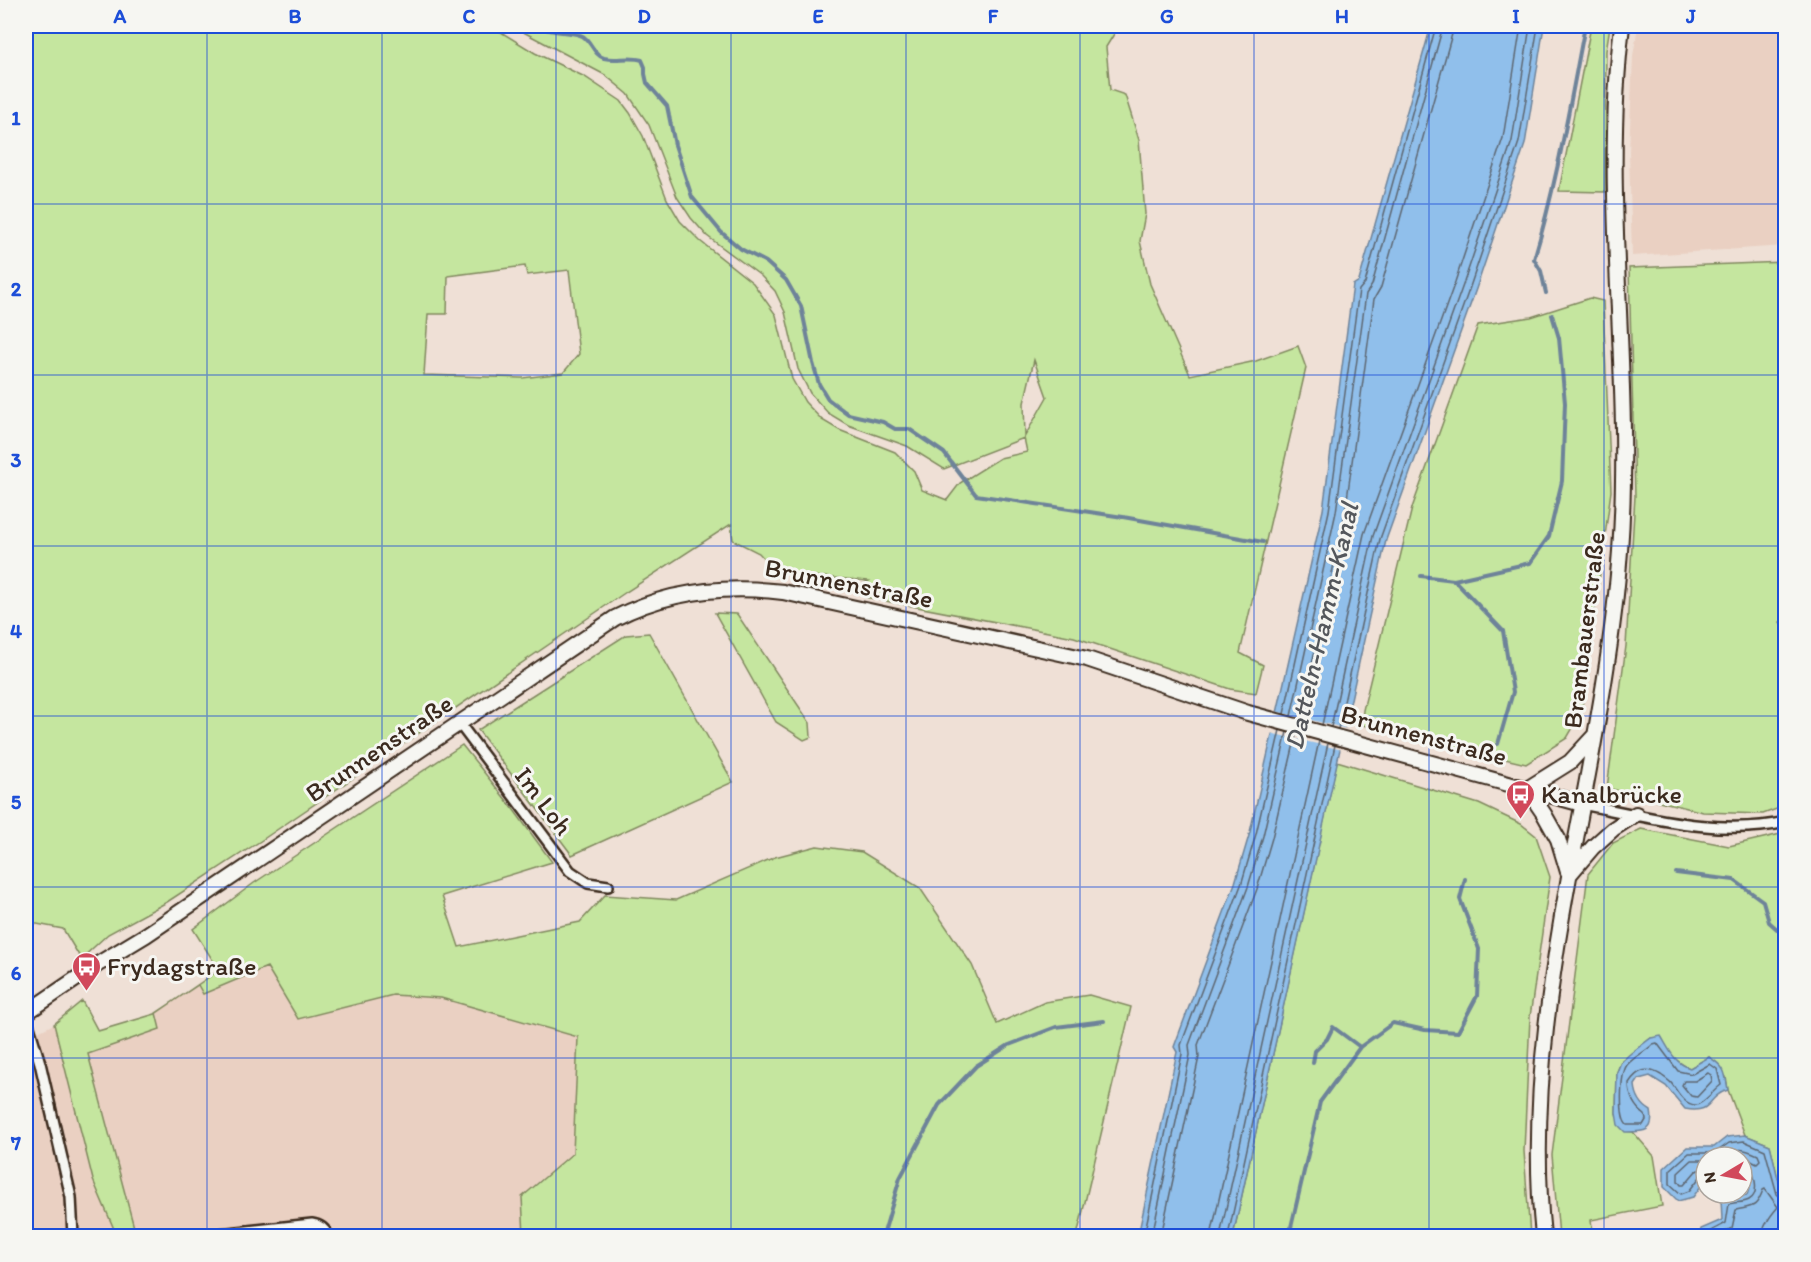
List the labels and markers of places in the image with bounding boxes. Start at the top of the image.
bus stop icon: Kanalbrücke [1504,778,1536,820]
place label: Kanalbrücke [1541,778,1682,810]
bus stop icon: Frydagstraße [70,950,102,992]
place label: Frydagstraße [107,950,257,982]

